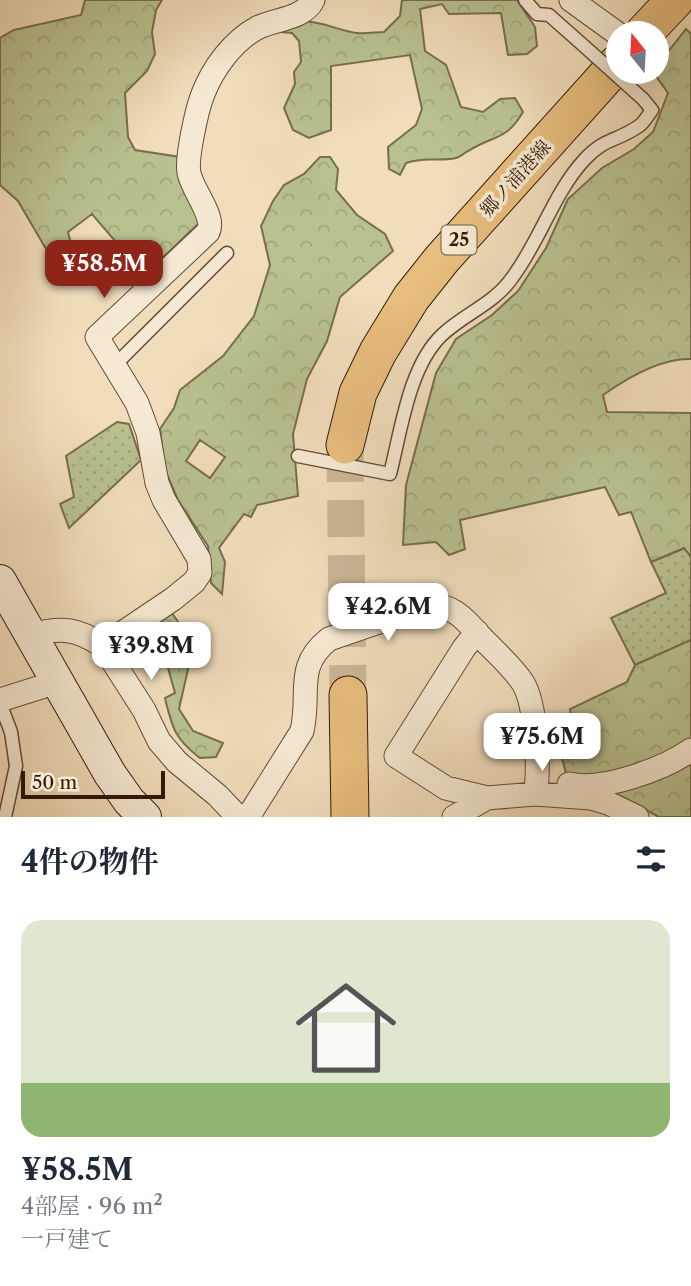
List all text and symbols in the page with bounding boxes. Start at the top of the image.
north arrow [606,21,668,84]
map controls [606,21,669,84]
street label: 郷ノ浦港線 [475,135,556,221]
road number: 25 [442,226,476,254]
pin: ¥58.5M [47,240,161,300]
text: ¥58.5M [61,249,147,277]
pin: ¥42.6M [331,584,445,643]
text: ¥42.6M [344,592,432,620]
pin: ¥39.8M [94,622,208,682]
text: ¥39.8M [108,631,194,659]
pin: ¥75.6M [485,714,599,773]
text: ¥75.6M [500,722,584,750]
scale bar [21,768,164,800]
text: 50 m [32,771,77,794]
icon: filters [632,840,670,878]
text: 4件の物件 [21,843,159,880]
icon: home [283,965,409,1091]
text: ¥58.5M [21,1151,133,1188]
text: 4部屋 · 96 m² [21,1192,163,1220]
text: 一戸建て [21,1225,113,1253]

